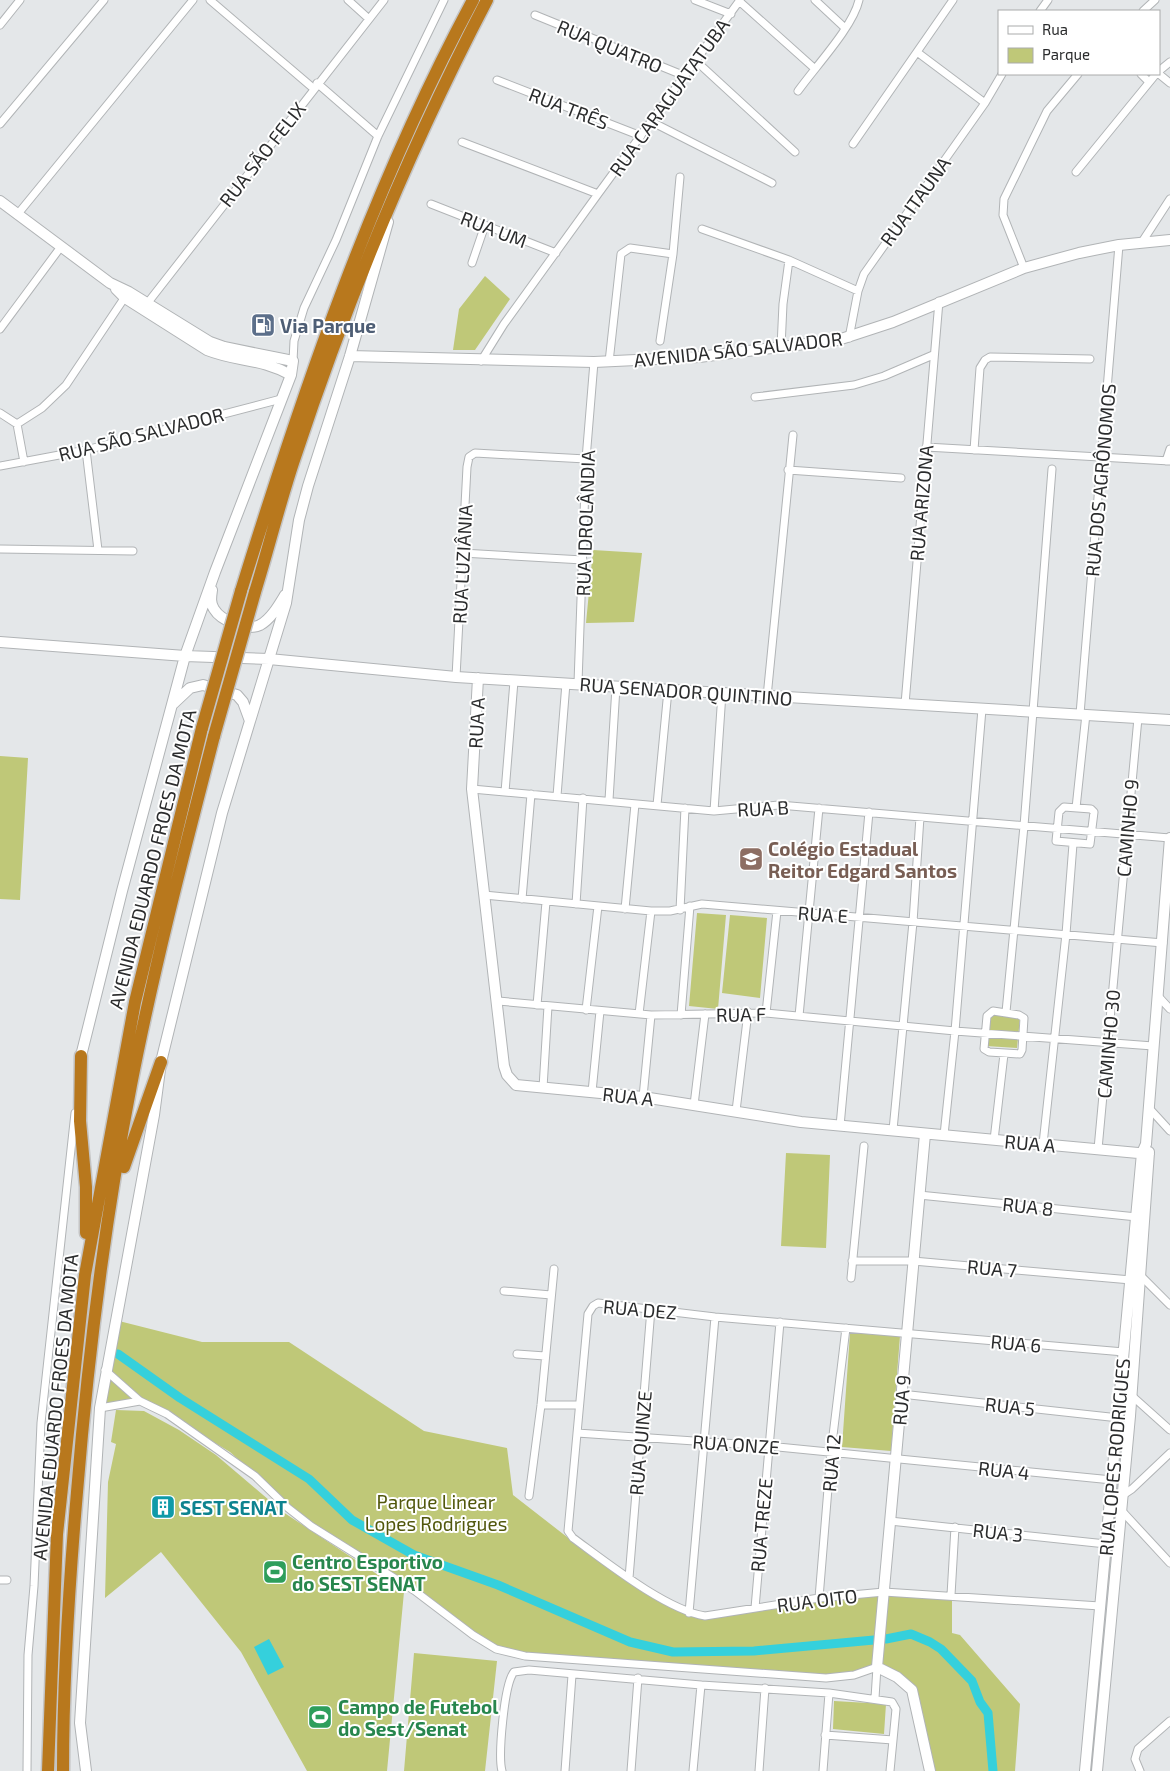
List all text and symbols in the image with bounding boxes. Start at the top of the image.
legend [998,10,1160,75]
street label: RUA QUATRO [554,14,666,78]
street label: RUA CARAGUATATUBA [604,14,734,180]
text: Rua [1042,20,1068,38]
text: Parque [1042,45,1090,63]
street label: RUA TRÊS [526,82,612,134]
street label: RUA SÃO FELIX [214,97,310,211]
street label: RUA ITAUNA [875,152,955,250]
street label: RUA UM [458,206,530,252]
fuel station icon: Via Parque [250,312,276,338]
place label: Via Parque [280,314,376,337]
street label: AVENIDA SÃO SALVADOR [633,327,843,371]
street label: RUA DOS AGRÔNOMOS [1080,382,1120,578]
street label: RUA SÃO SALVADOR [56,402,226,466]
street label: RUA ARIZONA [904,444,938,562]
street label: RUA IDROLÂNDIA [571,449,599,597]
street label: RUA LUZIÂNIA [447,503,477,624]
street label: RUA SENADOR QUINTINO [579,672,793,710]
street label: RUA A [463,697,489,749]
street label: AVENIDA EDUARDO FROES DA MOTA [104,707,200,1011]
street label: CAMINHO 9 [1111,778,1143,878]
street label: RUA B [737,795,789,821]
place label: Colégio Estadual Reitor Edgard Santos [768,837,957,882]
school or university icon: Colégio Estadual Reitor Edgard Santos [738,846,764,872]
street label: RUA E [797,901,849,927]
street label: CAMINHO 30 [1092,989,1124,1099]
street label: RUA F [716,1002,766,1026]
street label: RUA A [601,1082,655,1110]
street label: RUA A [1003,1129,1057,1157]
street label: RUA 8 [1001,1192,1055,1220]
street label: AVENIDA EDUARDO FROES DA MOTA [27,1252,83,1561]
street label: RUA 7 [966,1254,1018,1282]
street label: RUA DEZ [602,1294,678,1324]
street label: RUA 6 [990,1329,1042,1357]
street label: RUA LOPES RODRIGUES [1094,1357,1134,1557]
street label: RUA 9 [887,1374,915,1426]
street label: RUA QUINZE [624,1390,656,1496]
street label: RUA 5 [984,1392,1036,1420]
street label: RUA ONZE [692,1429,780,1459]
street label: RUA 12 [817,1433,845,1493]
street label: RUA 4 [977,1456,1031,1484]
street label: RUA TREZE [745,1477,777,1573]
park label: Parque Linear Lopes Rodrigues [365,1490,507,1535]
building icon: SEST SENAT [150,1494,176,1520]
place label: SEST SENAT [180,1496,288,1519]
street label: RUA 3 [972,1518,1024,1546]
place label: Centro Esportivo do SEST SENAT [292,1550,443,1595]
sports icon: Centro Esportivo do SEST SENAT [262,1559,288,1585]
street label: RUA OITO [775,1584,859,1616]
place label: Campo de Futebol do Sest/Senat [338,1695,499,1740]
sports icon: Campo de Futebol do Sest/Senat [307,1704,333,1730]

